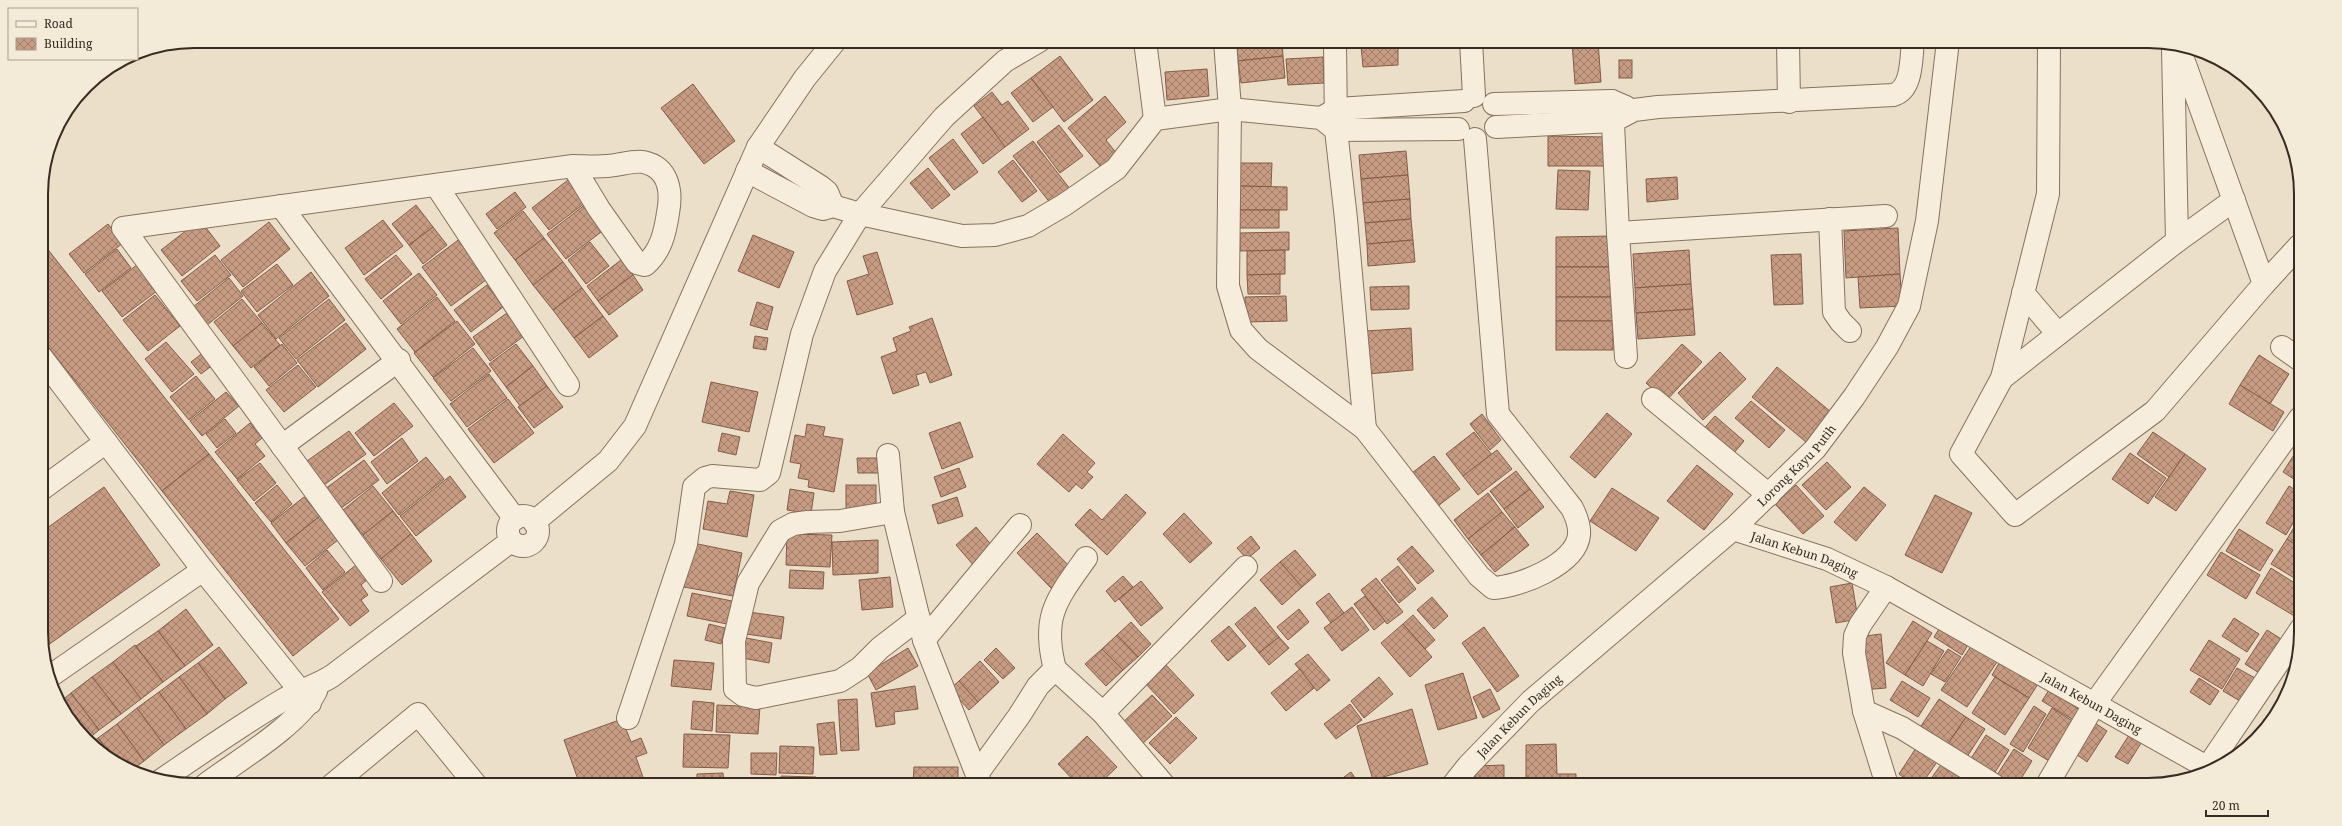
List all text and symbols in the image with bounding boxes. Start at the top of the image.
legend [8,8,138,60]
text: Road [44,15,74,32]
text: Building [44,35,93,52]
street label: Lorong Kayu Putih [1753,420,1840,510]
street label: Jalan Kebun Daging [1748,527,1862,581]
street label: Jalan Kebun Daging [2038,667,2146,738]
street label: Jalan Kebun Daging [1472,670,1566,762]
scale bar [2206,792,2268,818]
text: 20 m [2212,797,2240,814]

